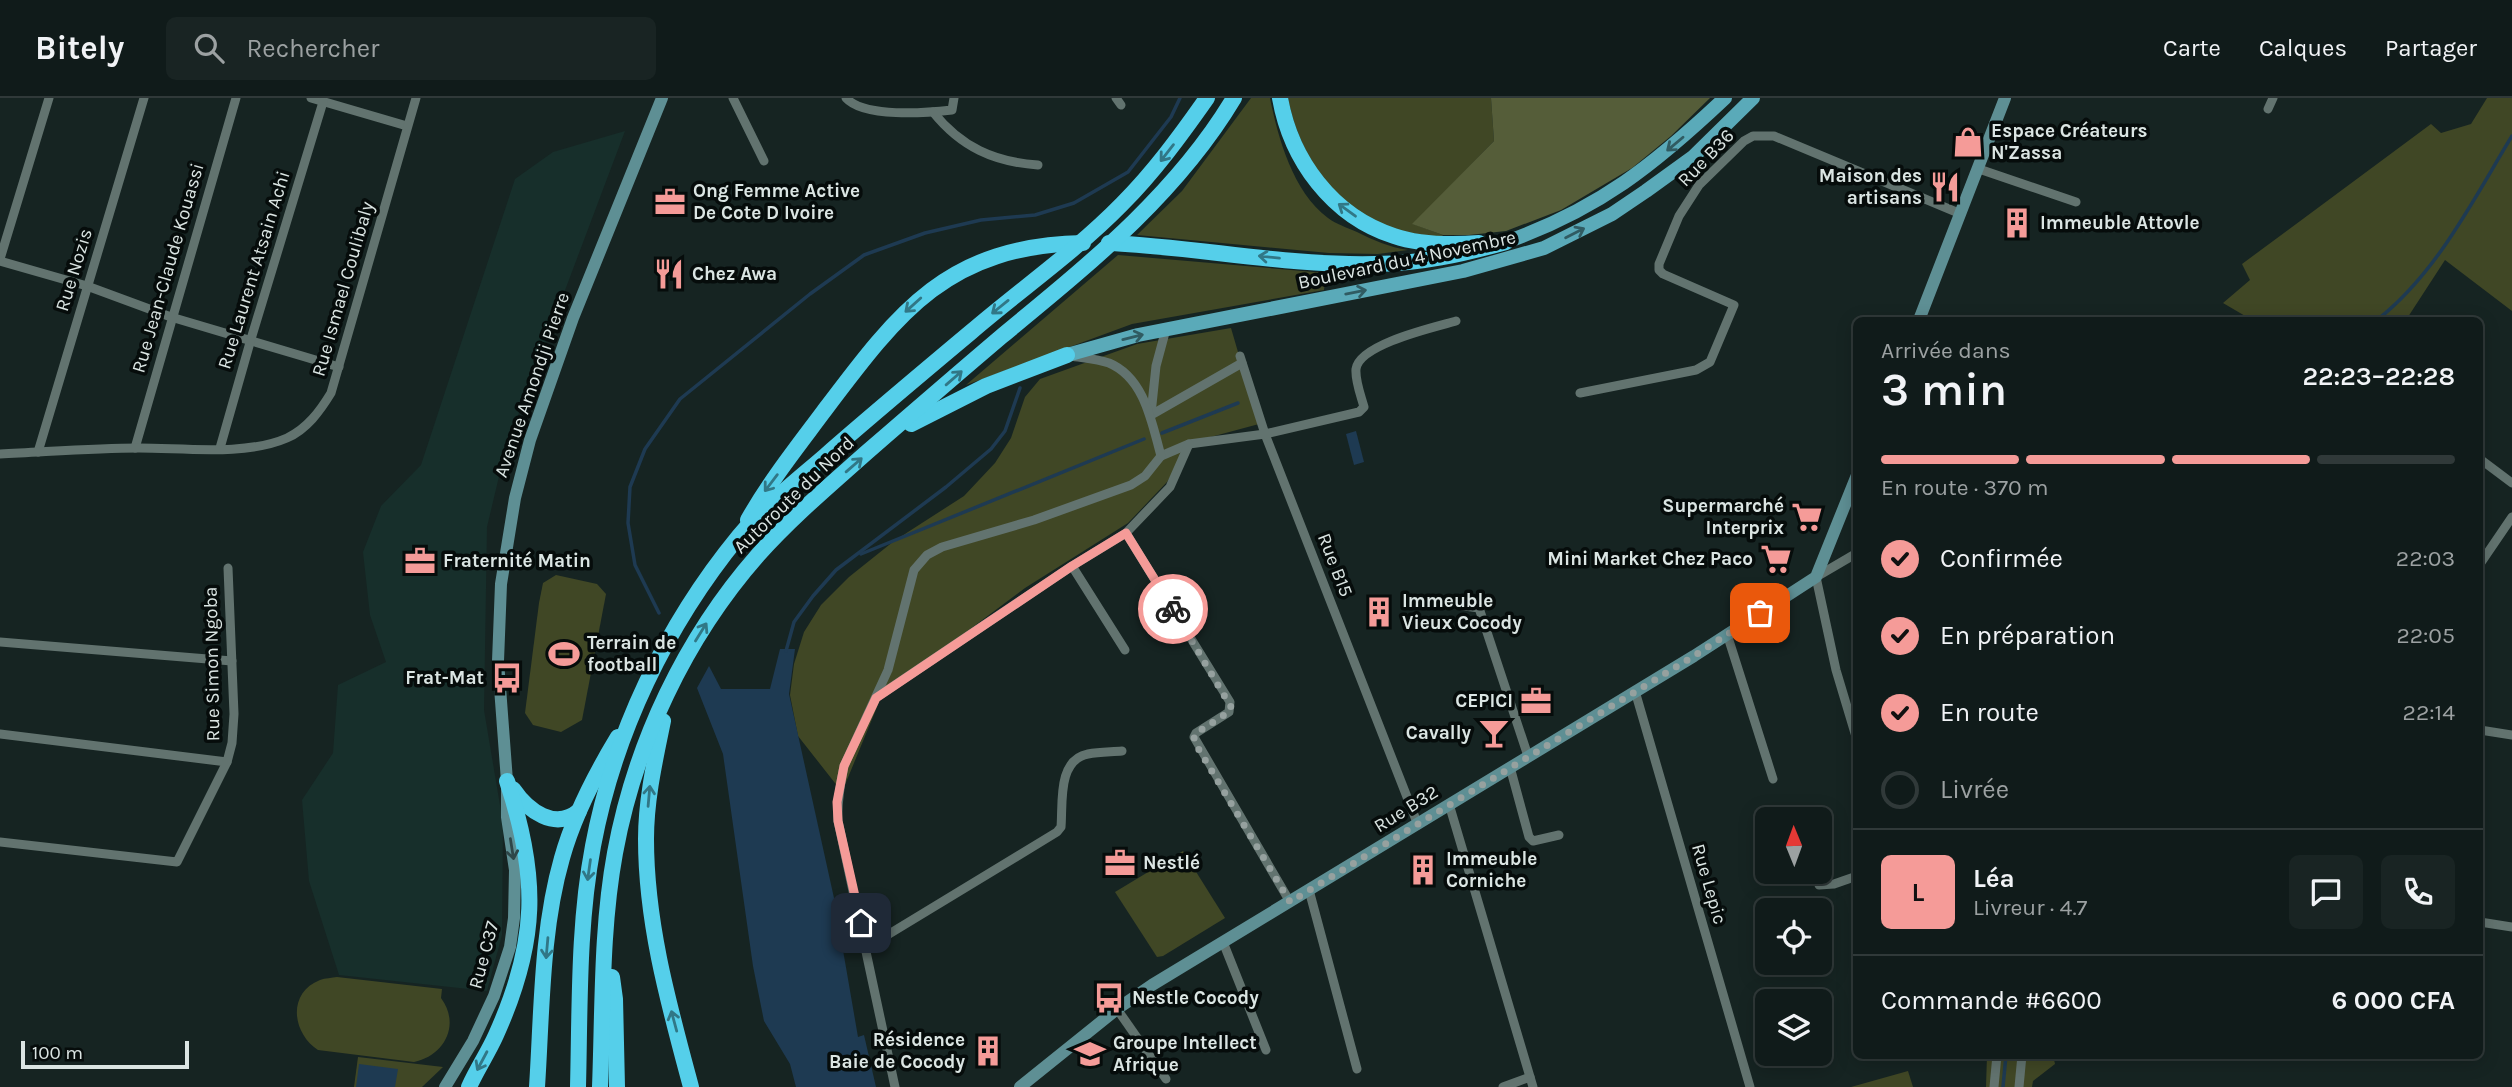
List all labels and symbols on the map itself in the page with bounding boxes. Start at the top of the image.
place label: Espace Créateurs N'Zassa [1991,120,2147,164]
street label: Rue B36 [1673,125,1739,191]
shop icon: Espace Créateurs N'Zassa [1951,125,1985,159]
one-way arrow [1667,136,1685,152]
one-way arrow [1159,144,1174,162]
street label: Rue Jean-Claude Kouassi [127,160,209,376]
place label: Maison des artisans [1819,165,1922,209]
street label: Rue Laurent Atsain Achi [213,168,295,372]
restaurant icon: Maison des artisans [1928,170,1962,204]
place label: Ong Femme Active De Cote D Ivoire [693,180,860,224]
office icon: Ong Femme Active De Cote D Ivoire [653,185,687,219]
street label: Rue Ismael Coulibaly [307,199,379,379]
one-way arrow [1338,203,1357,218]
building icon: Immeuble Attovle [2000,206,2034,240]
place label: Immeuble Attovle [2040,212,2200,234]
street label: Rue Nozis [51,226,97,314]
street label: Boulevard du 4 Novembre [1296,226,1518,294]
one-way arrow [1564,226,1585,240]
one-way arrow [1258,250,1281,263]
restaurant icon: Chez Awa [652,257,686,291]
place label: Chez Awa [692,263,777,285]
one-way arrow [1344,285,1367,299]
street label: Avenue Amondji Pierre [490,290,574,480]
one-way arrow [904,297,922,313]
one-way arrow [992,299,1010,315]
one-way arrow [1121,330,1144,343]
one-way arrow [945,370,963,386]
street label: Autoroute du Nord [729,432,859,558]
one-way arrow [844,457,862,473]
one-way arrow [764,473,778,492]
place label: Supermarché Interprix [1662,495,1784,539]
supermarket icon: Supermarché Interprix [1790,500,1824,534]
street label: Rue B15 [1313,530,1357,600]
supermarket icon: Mini Market Chez Paco [1759,542,1793,576]
office icon: Fraternité Matin [403,544,437,578]
place label: Mini Market Chez Paco [1547,548,1753,570]
place label: Fraternité Matin [443,550,591,572]
courier [1138,574,1208,644]
pin [1730,583,1790,643]
street label: Rue Simon Ngoba [200,587,224,741]
place label: Immeuble Vieux Cocody [1402,590,1522,634]
building icon: Immeuble Vieux Cocody [1362,595,1396,629]
one-way arrow [694,623,709,642]
place label: Terrain de football [587,632,676,676]
sports icon: Terrain de football [547,637,581,671]
bus stop icon: Frat-Mat [490,661,524,695]
place label: Frat-Mat [405,667,484,689]
office icon: CEPICI [1519,684,1553,718]
place label: CEPICI [1455,690,1513,712]
bar icon: Cavally [1477,716,1511,750]
place label: Cavally [1406,722,1471,744]
street label: Rue B32 [1370,781,1442,837]
one-way arrow [643,786,656,808]
north arrow [1755,807,1832,884]
one-way arrow [506,837,519,860]
street label: Rue Lepic [1687,841,1731,927]
office icon: Nestlé [1103,846,1137,880]
place label: Immeuble Corniche [1446,848,1537,892]
place label: Nestlé [1143,852,1200,874]
building icon: Immeuble Corniche [1406,853,1440,887]
one-way arrow [583,858,596,881]
pin [831,893,891,953]
street label: Rue C37 [464,919,504,991]
one-way arrow [540,936,553,959]
bus stop icon: Nestle Cocody [1092,981,1126,1015]
place label: Nestle Cocody [1132,987,1259,1009]
one-way arrow [666,1010,679,1032]
place label: Résidence Baie de Cocody [829,1029,965,1073]
place label: Groupe Intellect Afrique [1113,1032,1257,1076]
building icon: Résidence Baie de Cocody [971,1034,1005,1068]
school or university icon: Groupe Intellect Afrique [1073,1037,1107,1071]
scale bar [21,1038,189,1070]
one-way arrow [475,1050,489,1071]

